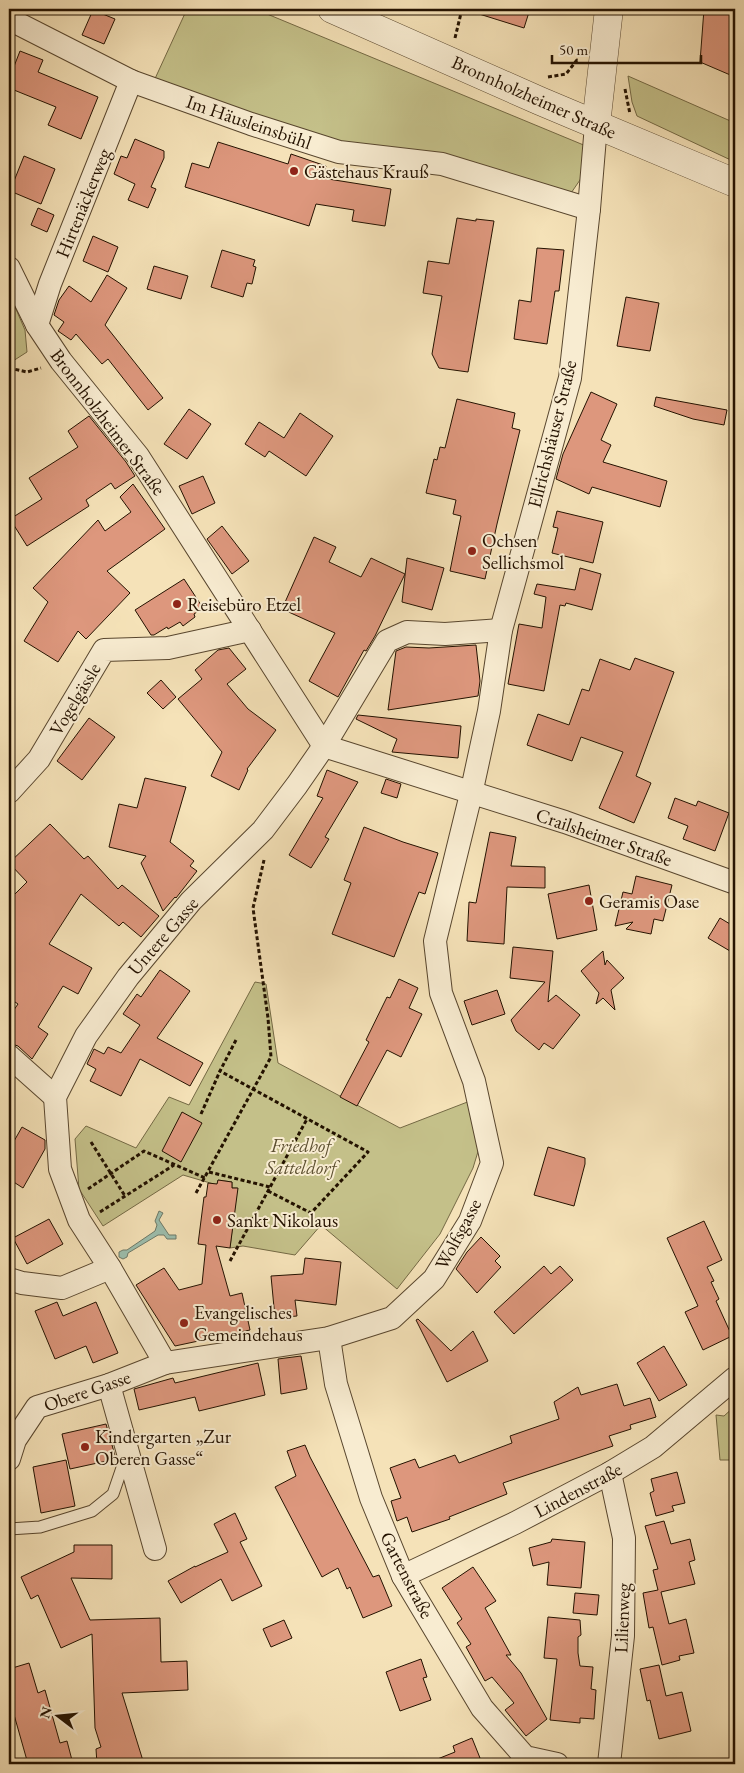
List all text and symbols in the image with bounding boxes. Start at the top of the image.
scale bar [552,32,700,64]
text: 50 m [559,40,588,59]
street label: Bronnholzheimer Straße [448,49,620,145]
street label: Im Häusleinsbühl [183,89,315,155]
street label: Hirtenäckerweg [50,144,117,261]
place label: Gästehaus Krauß [304,159,429,184]
marker: Gästehaus Krauß [288,165,300,177]
street label: Bronnholzheimer Straße [45,344,171,500]
street label: Ellrichshäuser Straße [522,358,582,510]
place label: Ochsen Sellichsmol [482,528,565,575]
marker: Ochsen Sellichsmol [466,545,478,557]
place label: Reisebüro Etzel [187,592,301,617]
marker: Reisebüro Etzel [171,598,183,610]
street label: Vogelgässle [44,658,106,740]
street label: Crailsheimer Straße [532,802,676,872]
place label: Geramis Oase [599,889,699,914]
street label: Untere Gasse [122,892,204,980]
marker: Geramis Oase [583,895,595,907]
park label: Friedhof Satteldorf [264,1133,340,1180]
street label: Wolfsgasse [429,1194,487,1274]
place label: Sankt Nikolaus [227,1208,338,1233]
marker: Sankt Nikolaus [211,1214,223,1226]
place label: Evangelisches Gemeindehaus [194,1300,303,1347]
marker: Evangelisches Gemeindehaus [178,1317,190,1329]
street label: Obere Gasse [40,1364,134,1418]
place label: Kindergarten „Zur Oberen Gasse“ [95,1424,232,1471]
marker: Kindergarten „Zur Oberen Gasse“ [79,1441,91,1453]
street label: Lindenstraße [530,1456,626,1524]
street label: Gartenstraße [374,1527,440,1623]
street label: Lilienweg [608,1582,636,1653]
north arrow [32,1690,82,1740]
text: N [35,1704,56,1720]

